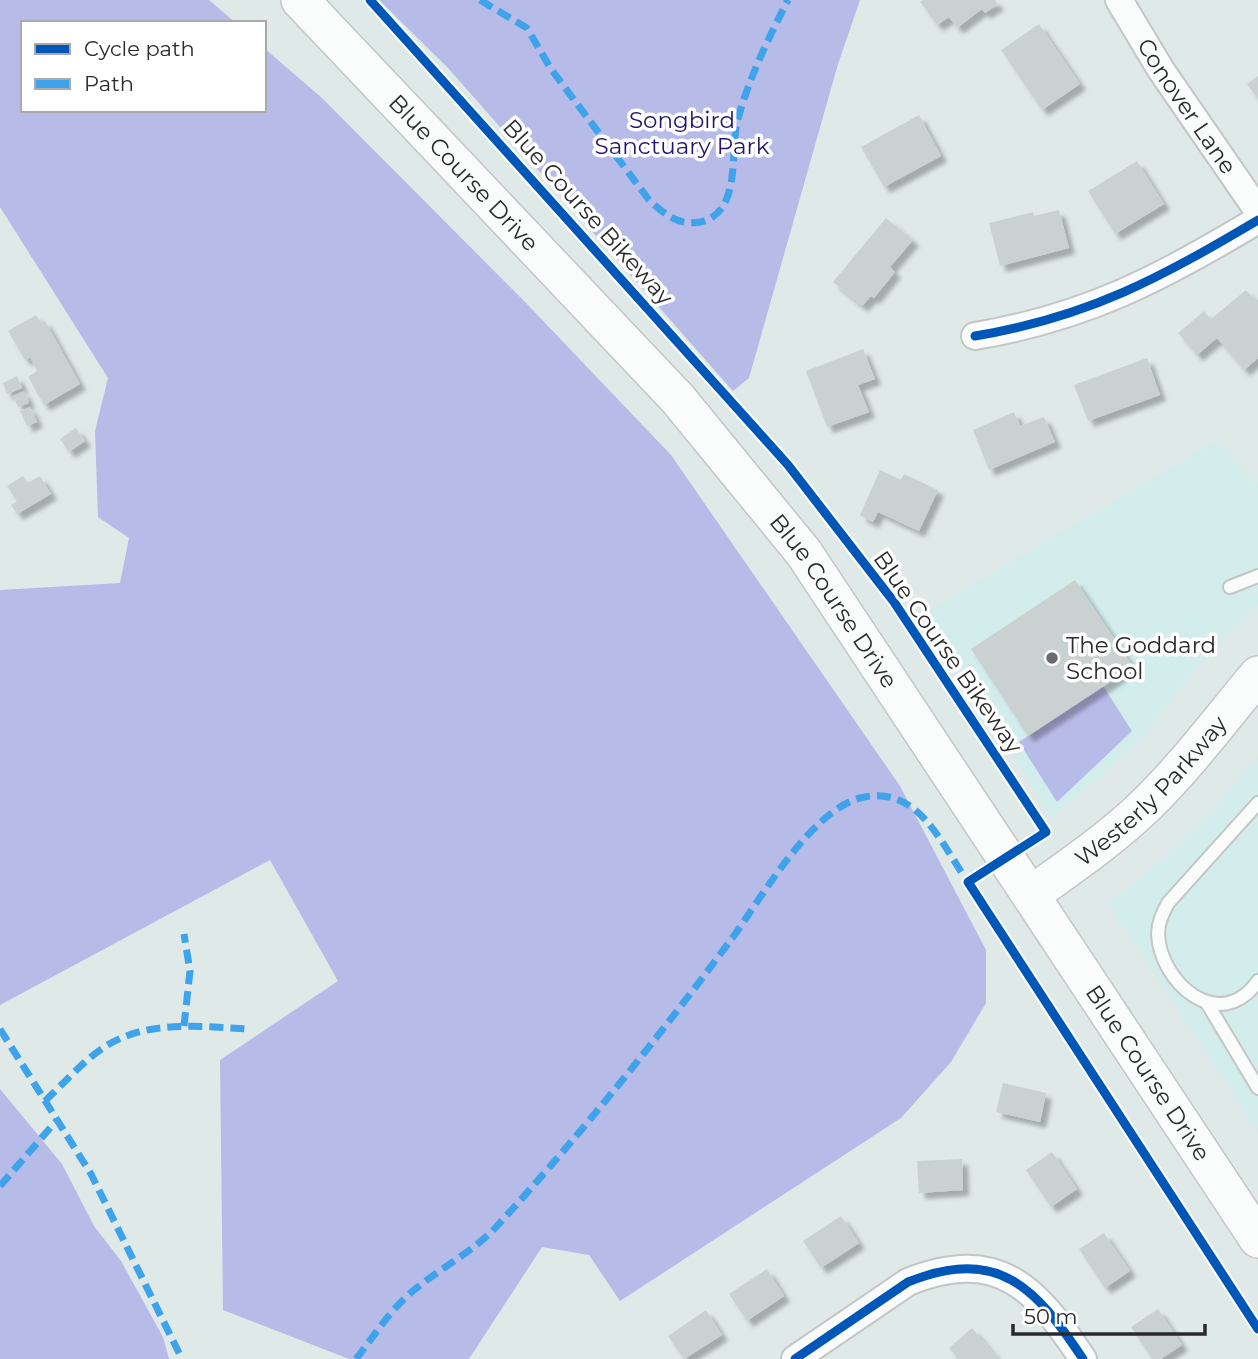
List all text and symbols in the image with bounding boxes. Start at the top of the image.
legend [21,21,266,112]
street label: Conover Lane [1131,33,1242,179]
text: Cycle path [84,36,195,61]
text: Path [84,71,134,96]
street label: Blue Course Drive [383,89,544,257]
park label: Songbird Sanctuary Park [595,106,770,160]
street label: Blue Course Bikeway [497,113,679,311]
street label: Blue Course Drive [764,508,903,693]
street label: Blue Course Bikeway [868,545,1029,759]
place label: The Goddard School [1066,631,1216,685]
marker: The Goddard School [1044,650,1060,666]
street label: Westerly Parkway [1069,710,1233,872]
street label: Blue Course Drive [1080,980,1216,1166]
scale bar [1013,1292,1206,1336]
text: 50 m [1024,1304,1078,1329]

